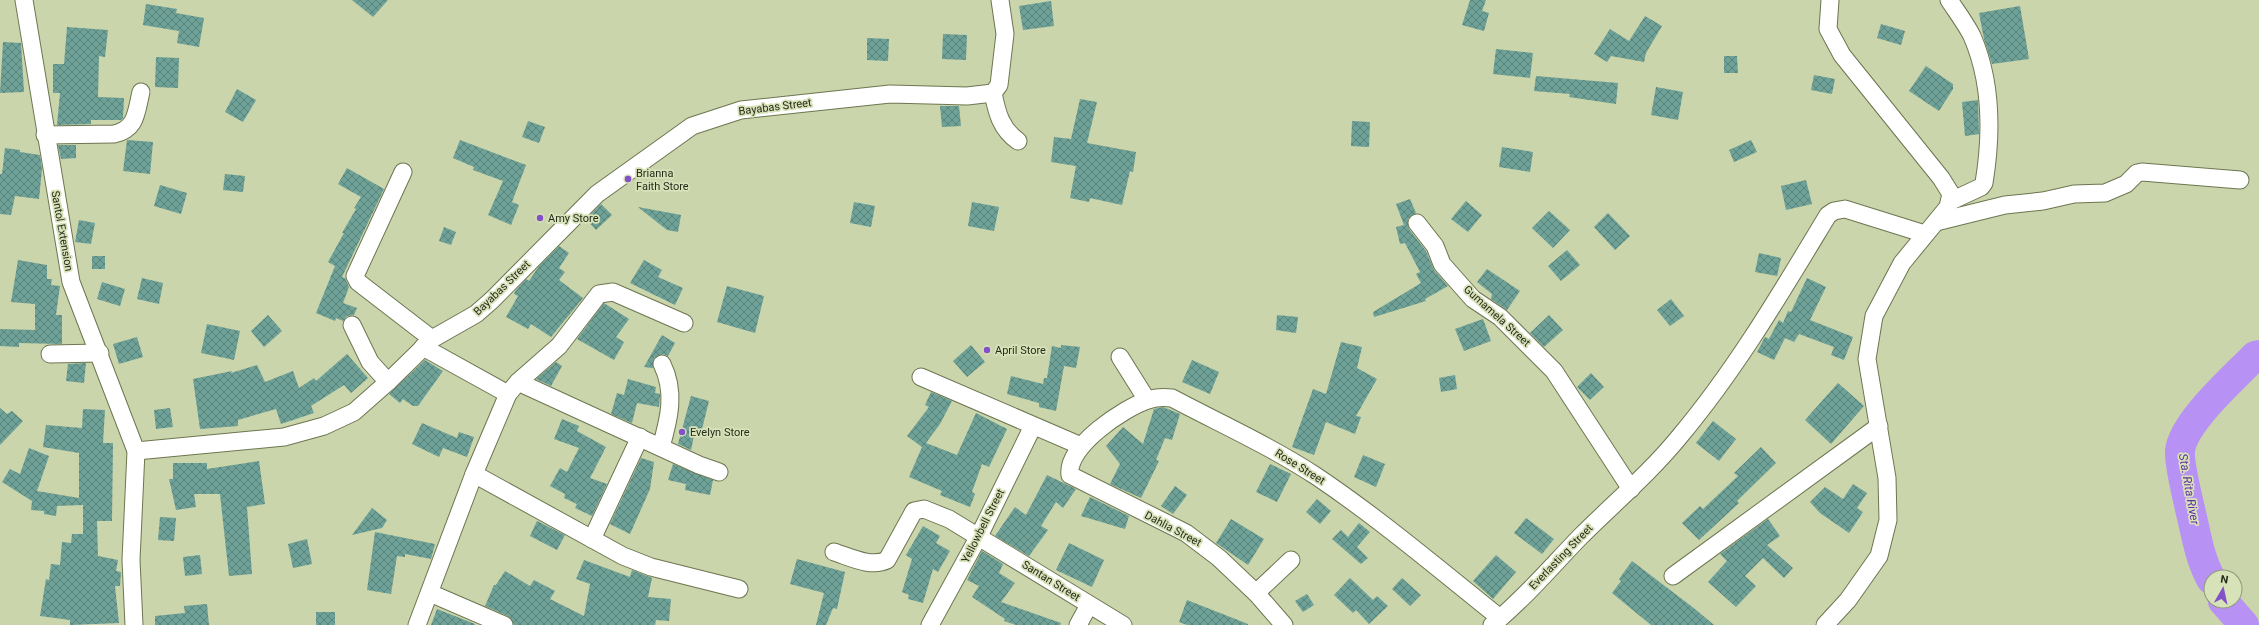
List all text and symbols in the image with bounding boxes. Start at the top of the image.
street label: Bayabas Street [738,96,813,118]
place label: Brianna Faith Store [636,167,689,193]
marker: Brianna Faith Store [623,174,633,184]
street label: Santol Extension [49,190,75,272]
place label: Amy Store [548,212,599,225]
marker: Amy Store [535,213,545,223]
street label: Bayabas Street [471,258,533,318]
street label: Gumamela Street [1461,283,1533,350]
place label: April Store [995,344,1046,357]
marker: April Store [982,345,992,355]
place label: Evelyn Store [690,426,750,439]
marker: Evelyn Store [677,427,687,437]
street label: Rose Street [1273,447,1328,488]
water label: Sta. Rita River [2176,452,2202,527]
street label: Yellowbell Street [959,487,1007,565]
street label: Dahlia Street [1142,509,1204,550]
street label: Everlasting Street [1527,521,1596,592]
street label: Santan Street [1020,558,1083,604]
north arrow [2203,569,2243,609]
text: N [2220,573,2230,587]

